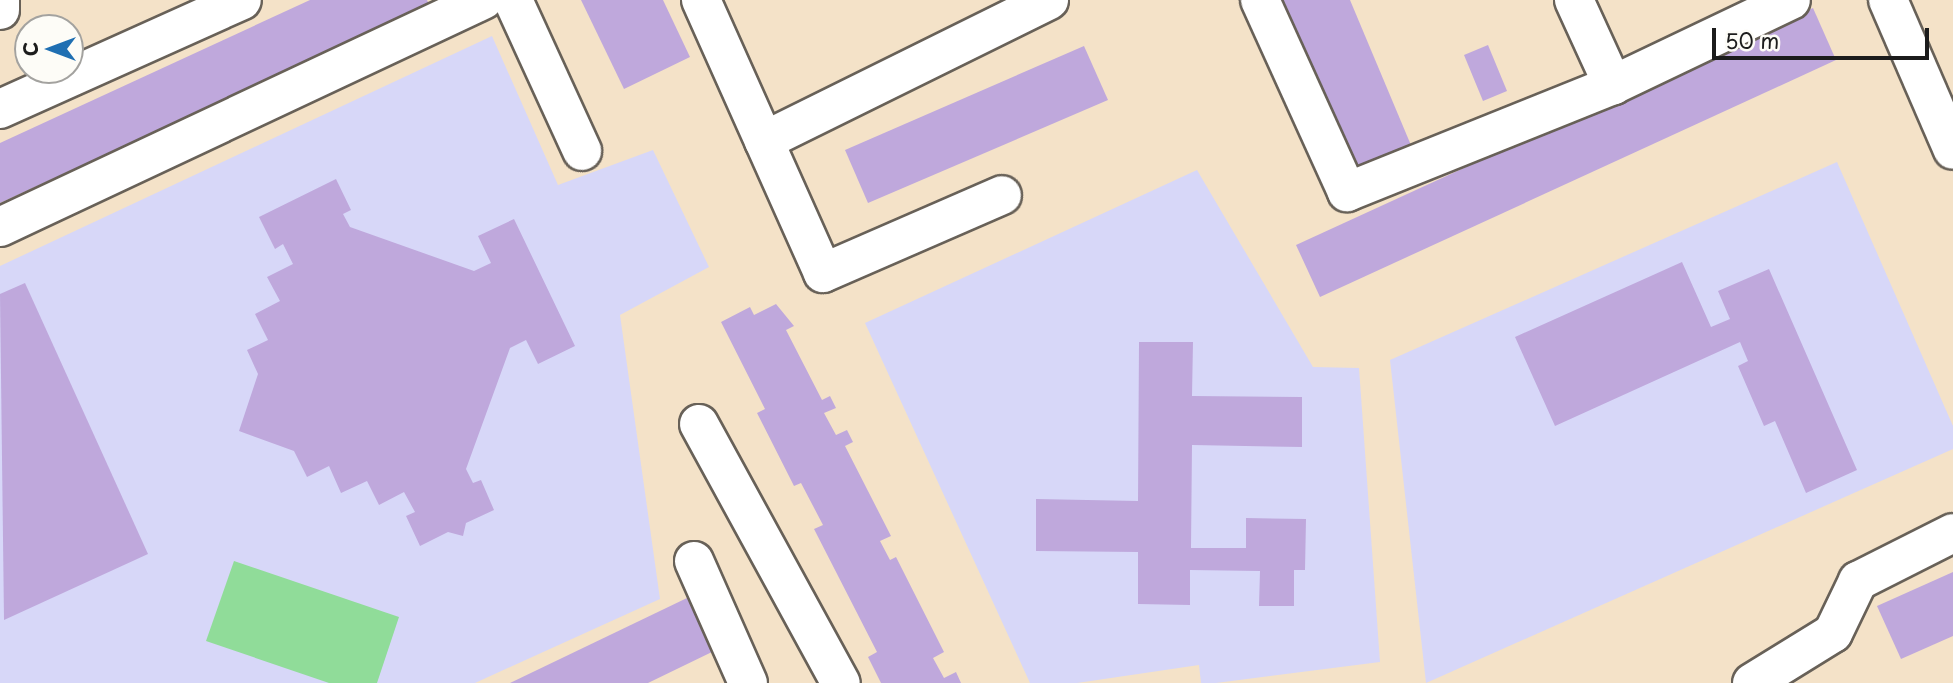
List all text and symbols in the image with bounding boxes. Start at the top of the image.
north arrow [14,14,84,84]
scale bar [1715,14,1932,58]
text: 50 m [1725,24,1779,56]
text: С [16,42,44,56]

